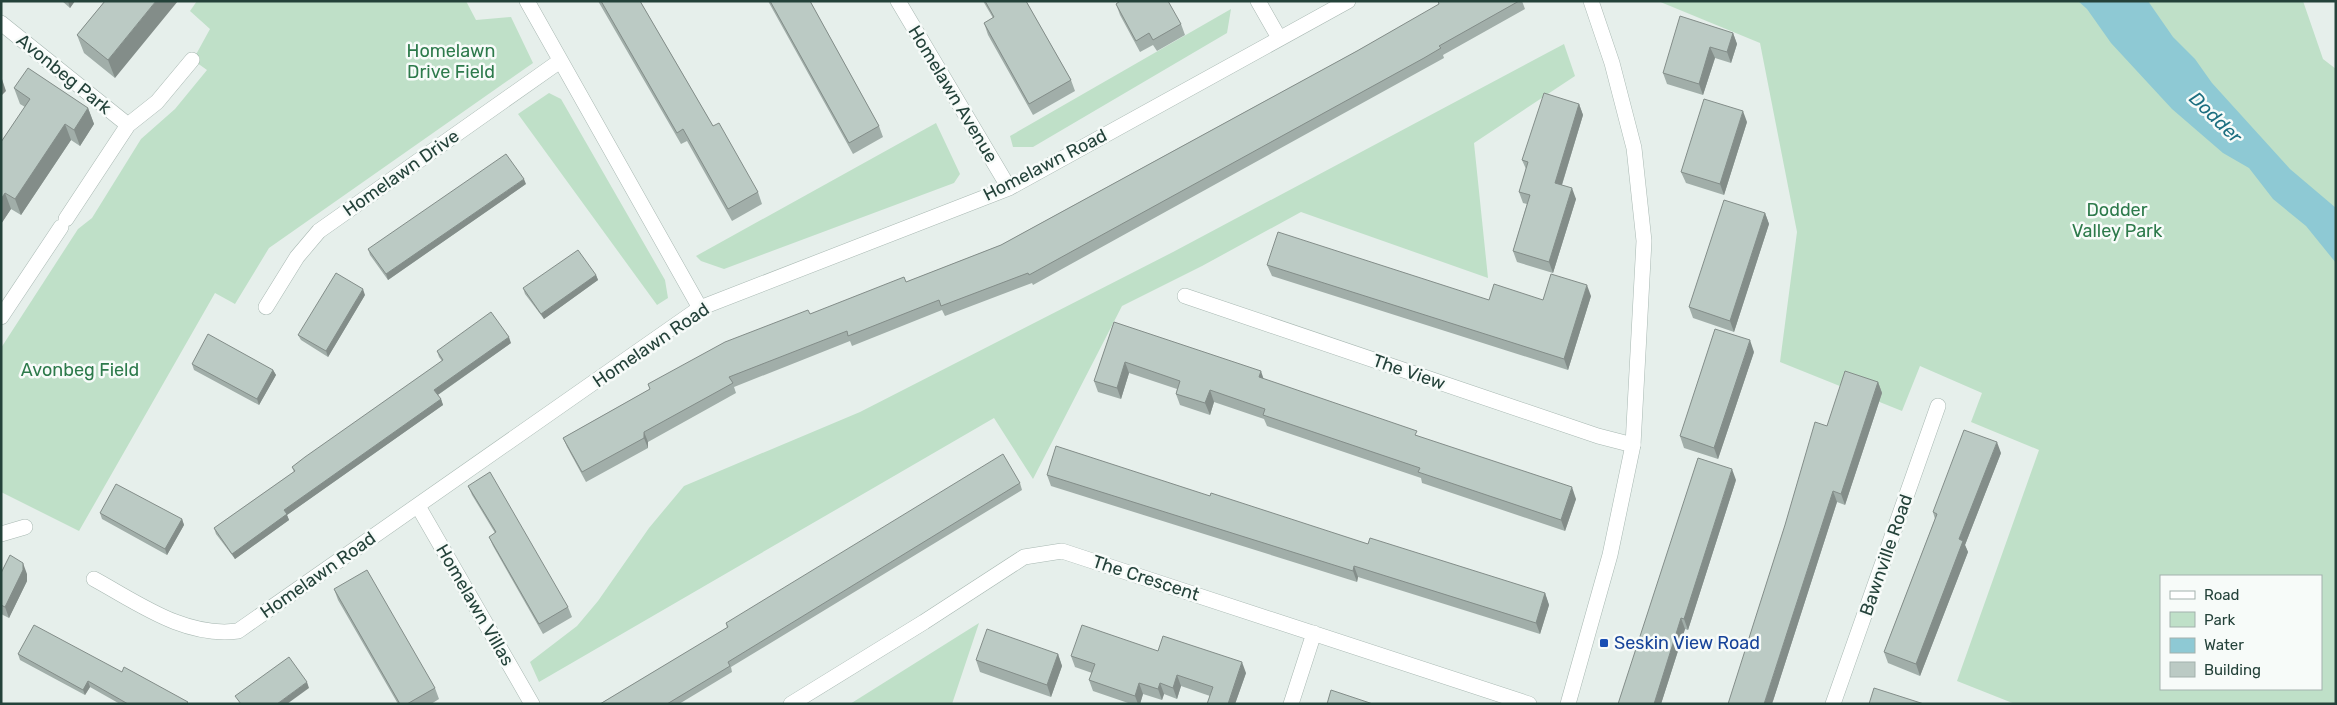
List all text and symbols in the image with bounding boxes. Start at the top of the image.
street label: Homelawn Avenue [903,22,1003,166]
street label: Avonbeg Park [12,29,116,119]
park label: Homelawn Drive Field [407,40,495,83]
water label: Dodder [2184,87,2247,149]
street label: Homelawn Road [979,124,1111,206]
street label: Homelawn Drive [339,125,463,221]
park label: Dodder Valley Park [2072,199,2163,242]
street label: Homelawn Road [588,298,714,392]
street label: The View [1370,349,1448,395]
park label: Avonbeg Field [21,359,139,381]
street label: Bawnville Road [1855,491,1917,619]
street label: Homelawn Road [256,527,380,623]
street label: Homelawn Villas [431,540,519,670]
street label: The Crescent [1090,550,1202,606]
legend [2160,575,2322,690]
text: Road [2204,586,2240,604]
text: Park [2204,611,2235,629]
place label: Seskin View Road [1614,632,1760,654]
text: Water [2204,636,2244,654]
marker: Seskin View Road [1598,637,1610,649]
text: Building [2204,661,2261,679]

